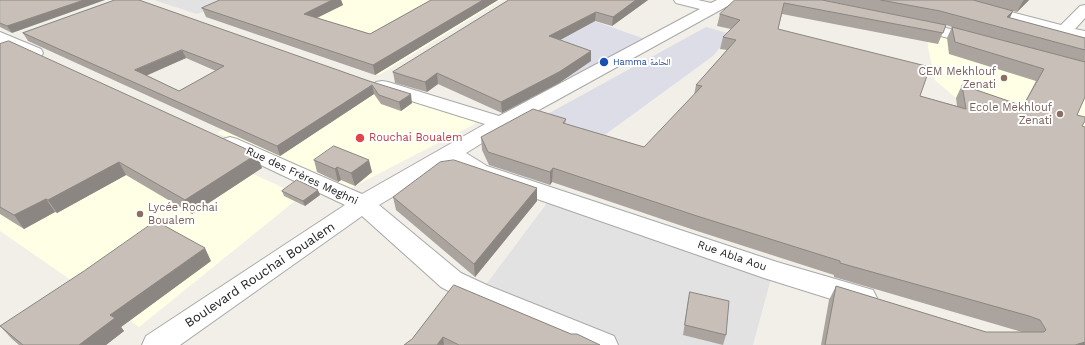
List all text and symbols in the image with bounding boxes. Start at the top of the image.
marker: Hamma الحامة [598,56,610,68]
place label: Hamma الحامة [613,57,670,67]
place label: CEM Mekhlouf Zenati [919,65,996,91]
marker: CEM Mekhlouf Zenati [999,73,1009,83]
place label: Ecole Mekhlouf Zenati [969,101,1052,127]
marker: Ecole Mekhlouf Zenati [1055,109,1065,119]
place label: Rouchai Boualem [369,131,462,145]
marker: Rouchai Boualem [354,132,366,144]
street label: Rue des Frères Meghni [244,144,360,208]
place label: Lycée Rochai Boualem [148,201,218,227]
marker: Lycée Rochai Boualem [135,209,145,219]
street label: Boulevard Rouchai Boualem [182,219,338,331]
street label: Rue Abla Aou [696,238,768,274]

